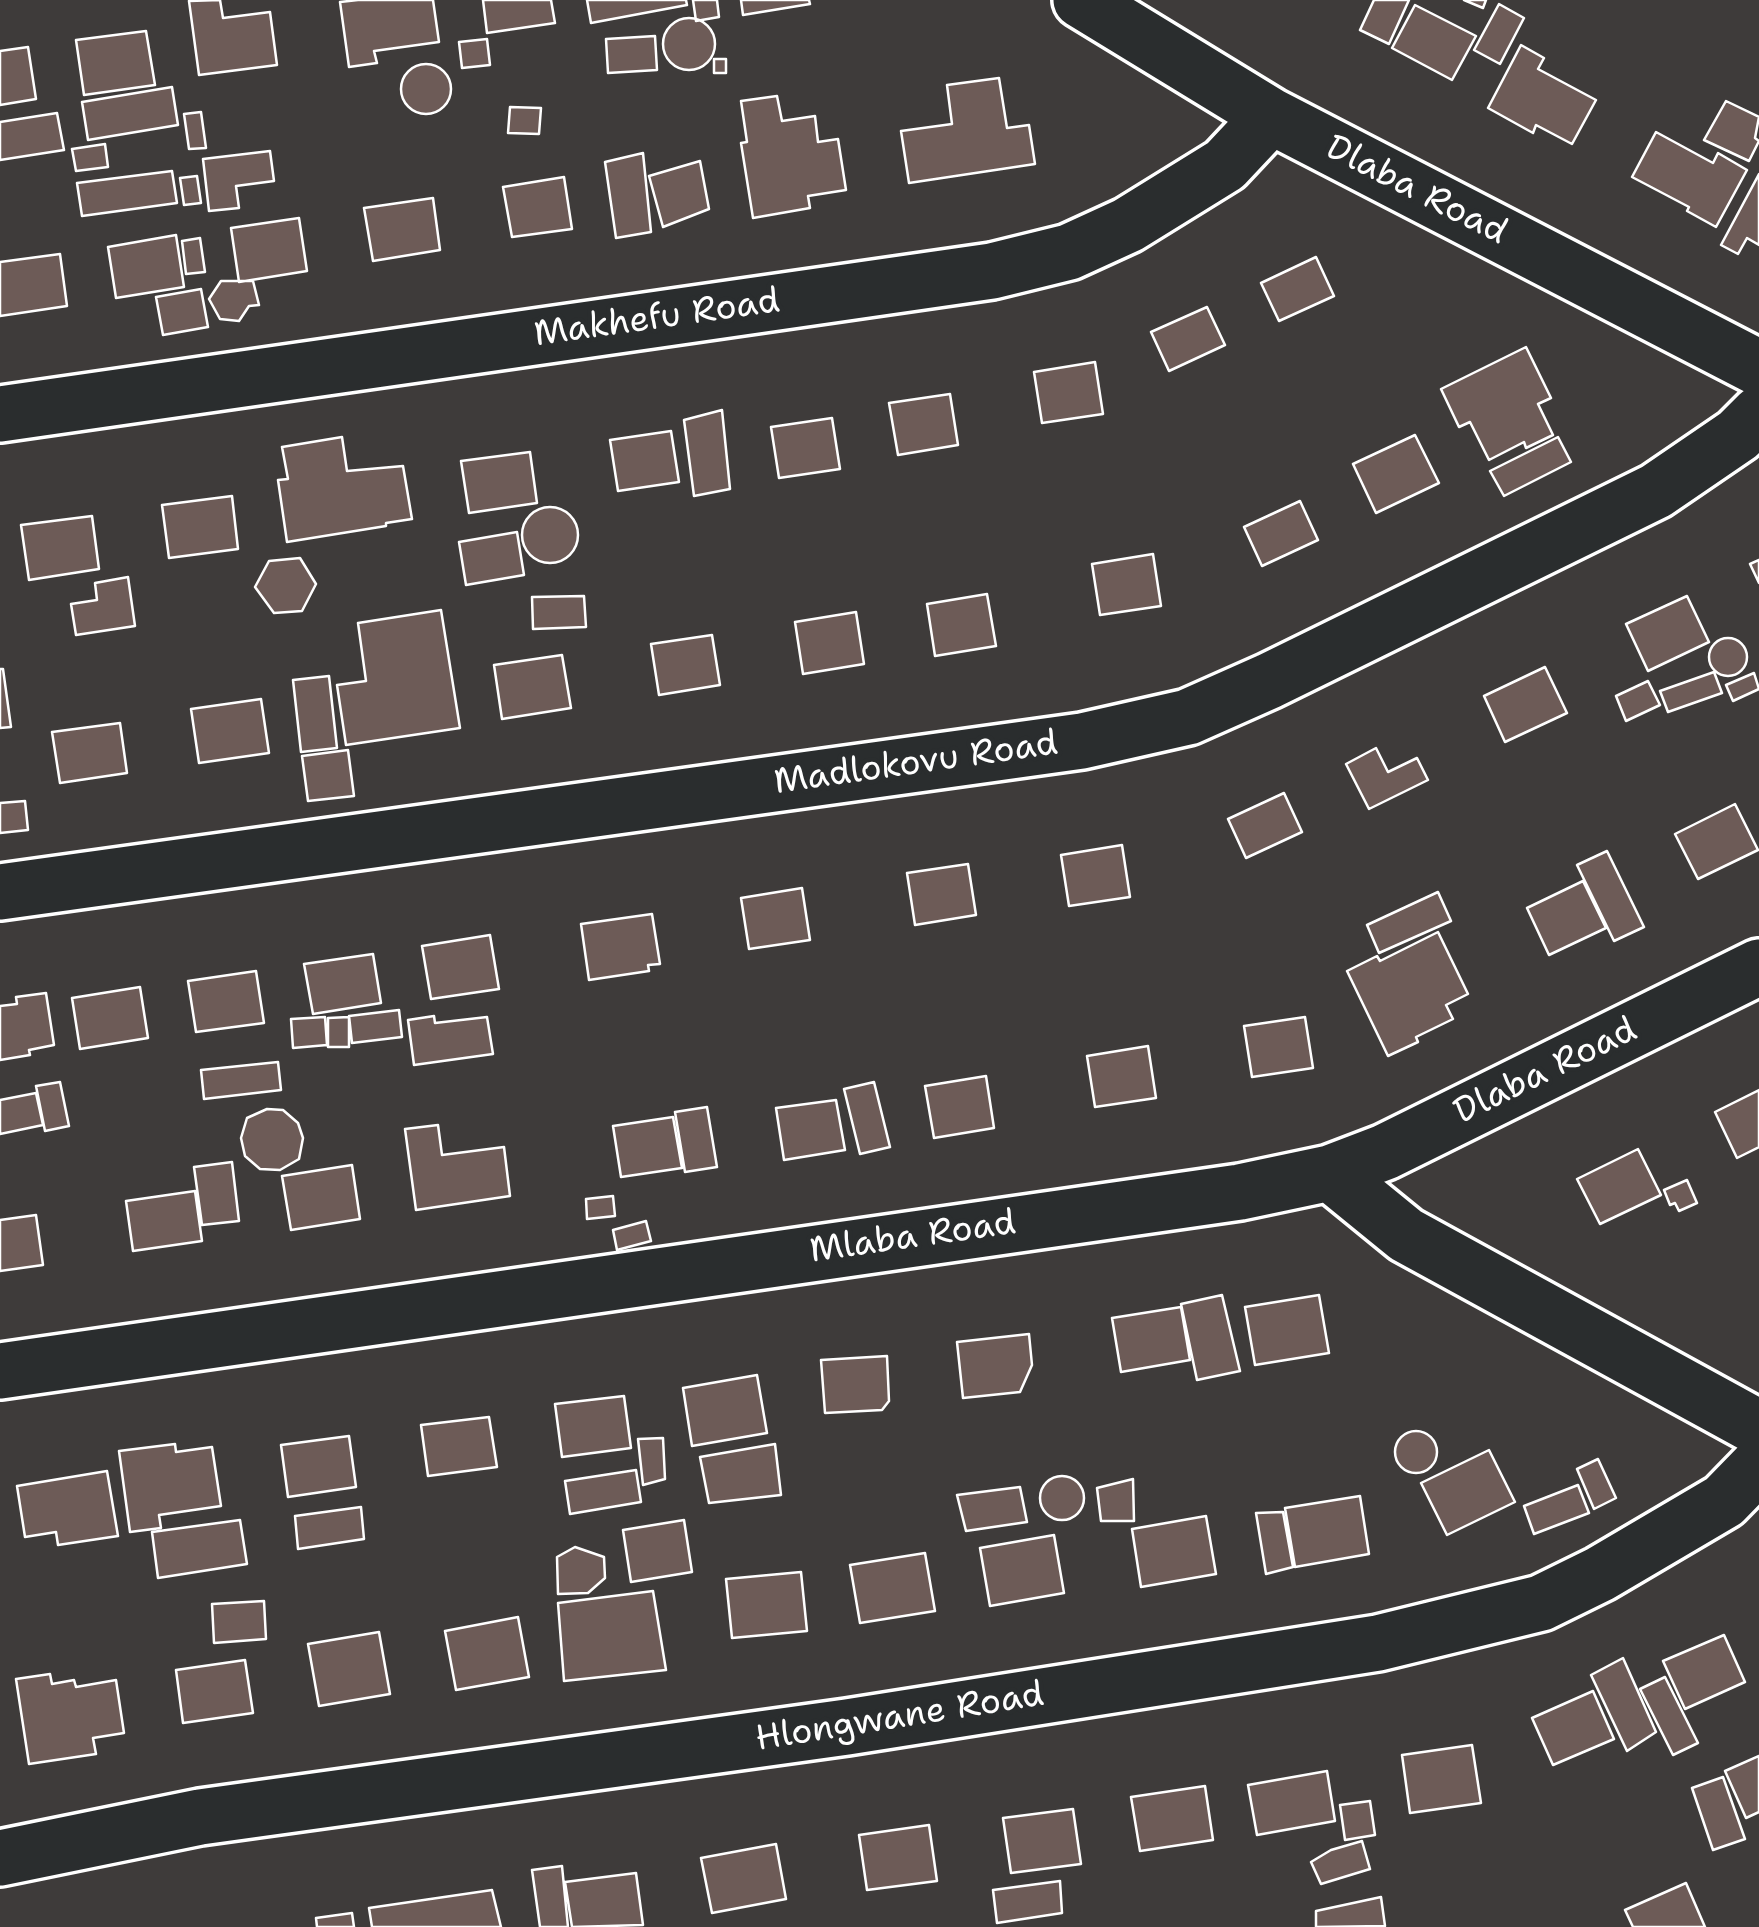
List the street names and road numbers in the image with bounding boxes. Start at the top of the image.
street label: Dlaba Road [1318,127,1514,255]
street label: Makhefu Road [531,281,783,357]
street label: Madlokovu Road [771,723,1061,805]
street label: Dlaba Road [1448,1010,1644,1134]
street label: Mlaba Road [807,1203,1019,1273]
street label: Hlongwane Road [753,1674,1047,1762]

